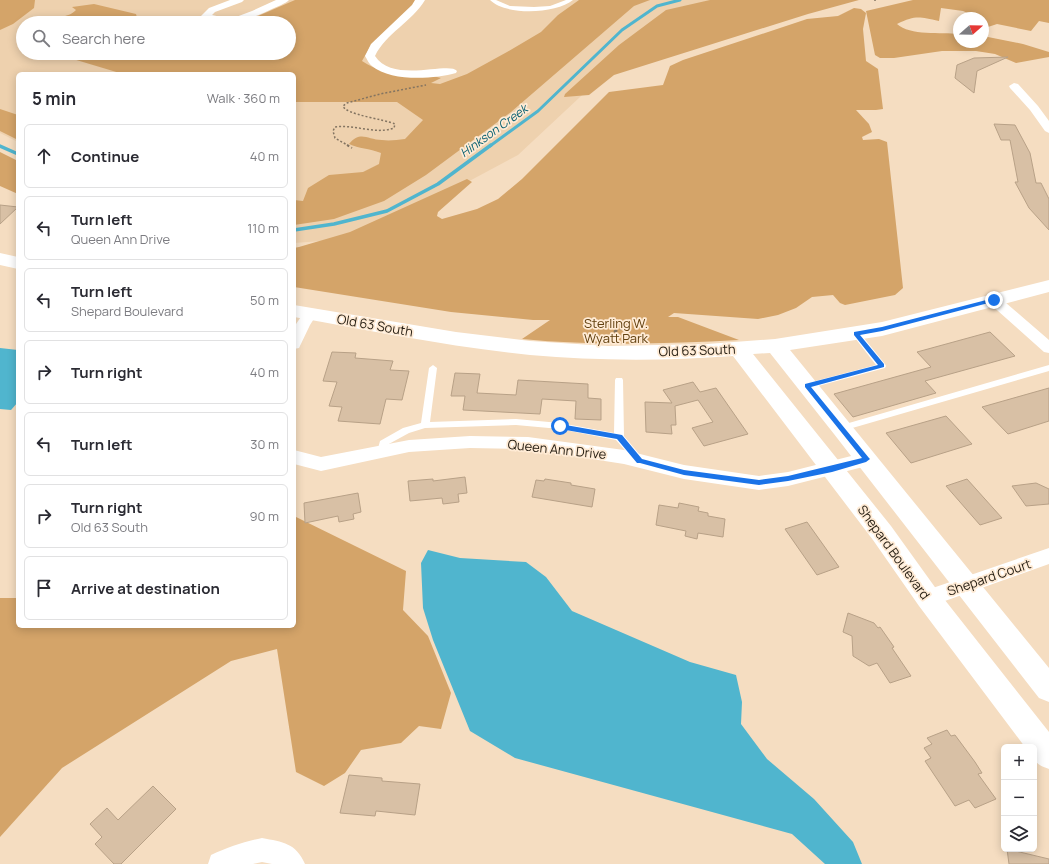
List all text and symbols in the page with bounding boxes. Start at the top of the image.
north arrow [953,12,989,48]
search box [16,16,296,60]
icon: search [30,27,52,49]
text: Search here [62,28,145,49]
text: 5 min [32,87,76,110]
text: Walk · 360 m [207,89,280,107]
water label: Hinkson Creek [456,99,533,161]
icon: ahead [33,145,55,167]
text: Continue [71,146,139,167]
text: 40 m [250,147,279,165]
text: Turn left [71,209,133,230]
icon: left [33,217,55,239]
text: 110 m [247,219,279,237]
text: Queen Ann Drive [71,230,170,248]
text: Turn left [71,281,133,302]
icon: left [33,289,55,311]
text: 50 m [250,291,279,309]
route end [985,291,1003,309]
text: Shepard Boulevard [71,302,183,320]
street label: Old 63 South [336,309,414,341]
park label: Sterling W. Wyatt Park [584,314,649,347]
street label: Old 63 South [658,340,736,360]
icon: right [33,361,55,383]
text: Turn right [71,362,142,383]
text: 40 m [250,363,279,381]
route start [551,417,569,435]
icon: left [33,433,55,455]
text: Turn left [71,434,133,455]
text: 30 m [250,435,279,453]
street label: Queen Ann Drive [507,435,608,463]
text: Turn right [71,497,142,518]
street label: Shepard Boulevard [854,501,934,603]
icon: right [33,505,55,527]
text: 90 m [249,507,279,525]
text: Old 63 South [71,518,148,536]
street label: Shepard Court [945,554,1033,600]
icon: arrive [33,577,55,599]
text: Arrive at destination [71,578,220,599]
map controls [1001,744,1037,852]
button: + [1001,744,1037,780]
button: − [1001,780,1037,816]
button: layers [1001,816,1037,852]

